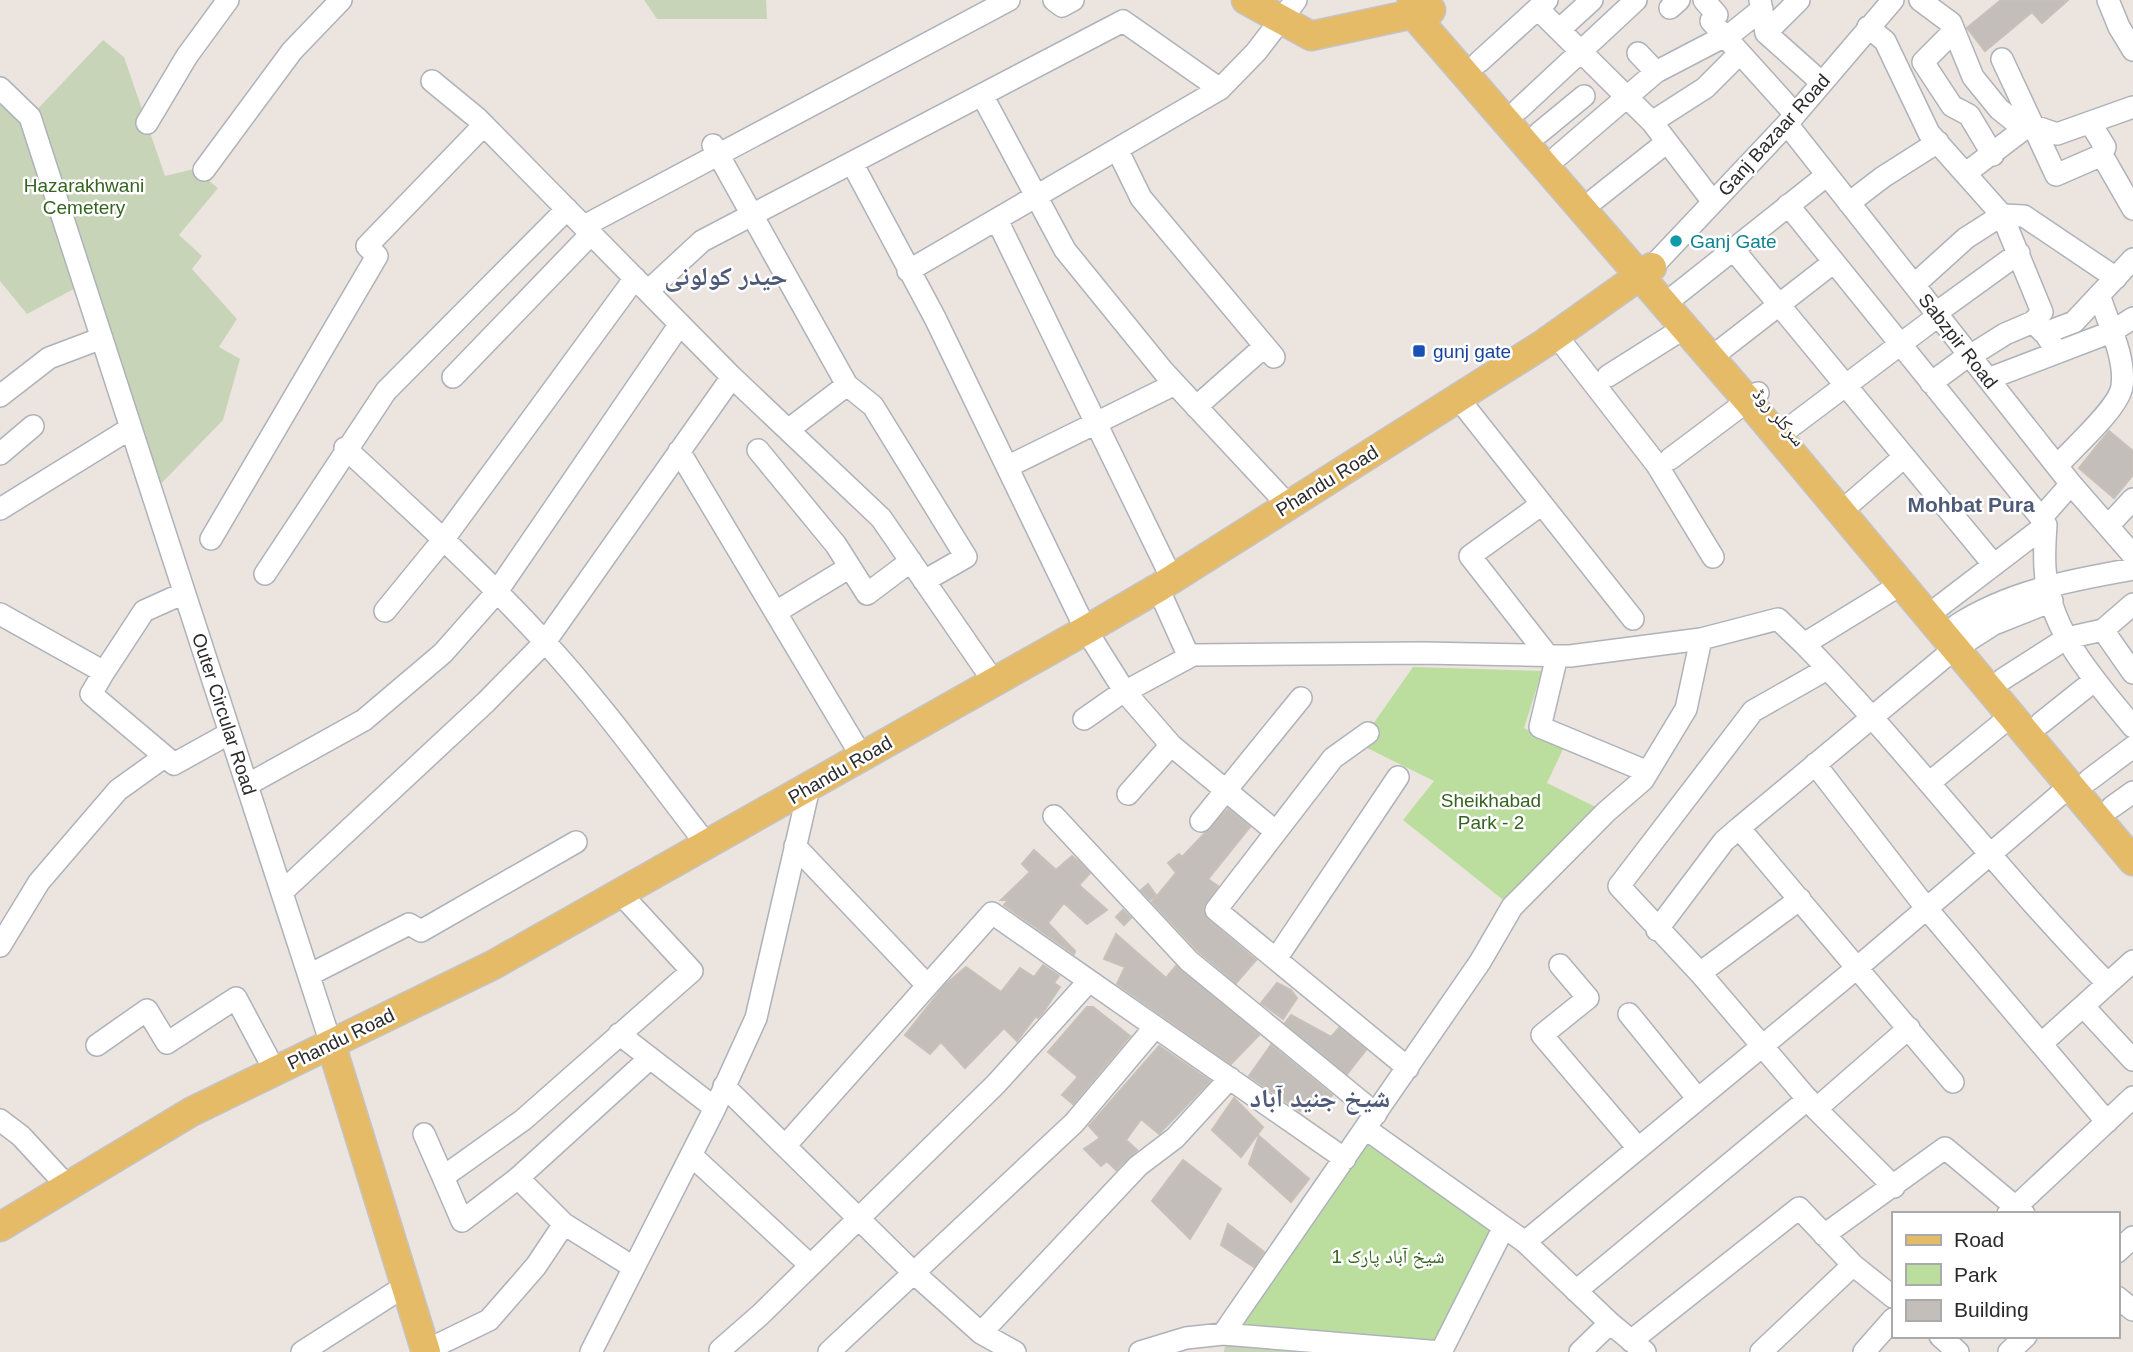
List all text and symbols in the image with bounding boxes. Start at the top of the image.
street label: Ganj Bazaar Road [1714,70,1834,200]
park label: Hazarakhwani Cemetery [24,175,144,218]
place label: Ganj Gate [1690,231,1777,252]
marker: Ganj Gate [1668,233,1684,249]
district label: حیدر کولونی [664,261,788,292]
street label: Sabzpir Road [1914,289,2002,393]
place label: gunj gate [1433,341,1511,362]
marker: gunj gate [1411,343,1427,359]
street label: سرکلر روڈ [1748,384,1809,451]
street label: Phandu Road [1272,441,1382,521]
district label: Mohbat Pura [1907,493,2035,516]
street label: Outer Circular Road [188,630,260,798]
street label: Phandu Road [784,732,896,808]
park label: Sheikhabad Park - 2 [1441,790,1541,833]
street label: Phandu Road [284,1004,398,1074]
district label: شیخ جنید آباد [1250,1083,1390,1115]
legend [1892,1212,2119,1338]
text: Road [1954,1228,2004,1251]
park label: شیخ آباد پارک 1 [1331,1246,1445,1269]
text: Park [1954,1263,1998,1286]
text: Building [1954,1298,2029,1321]

